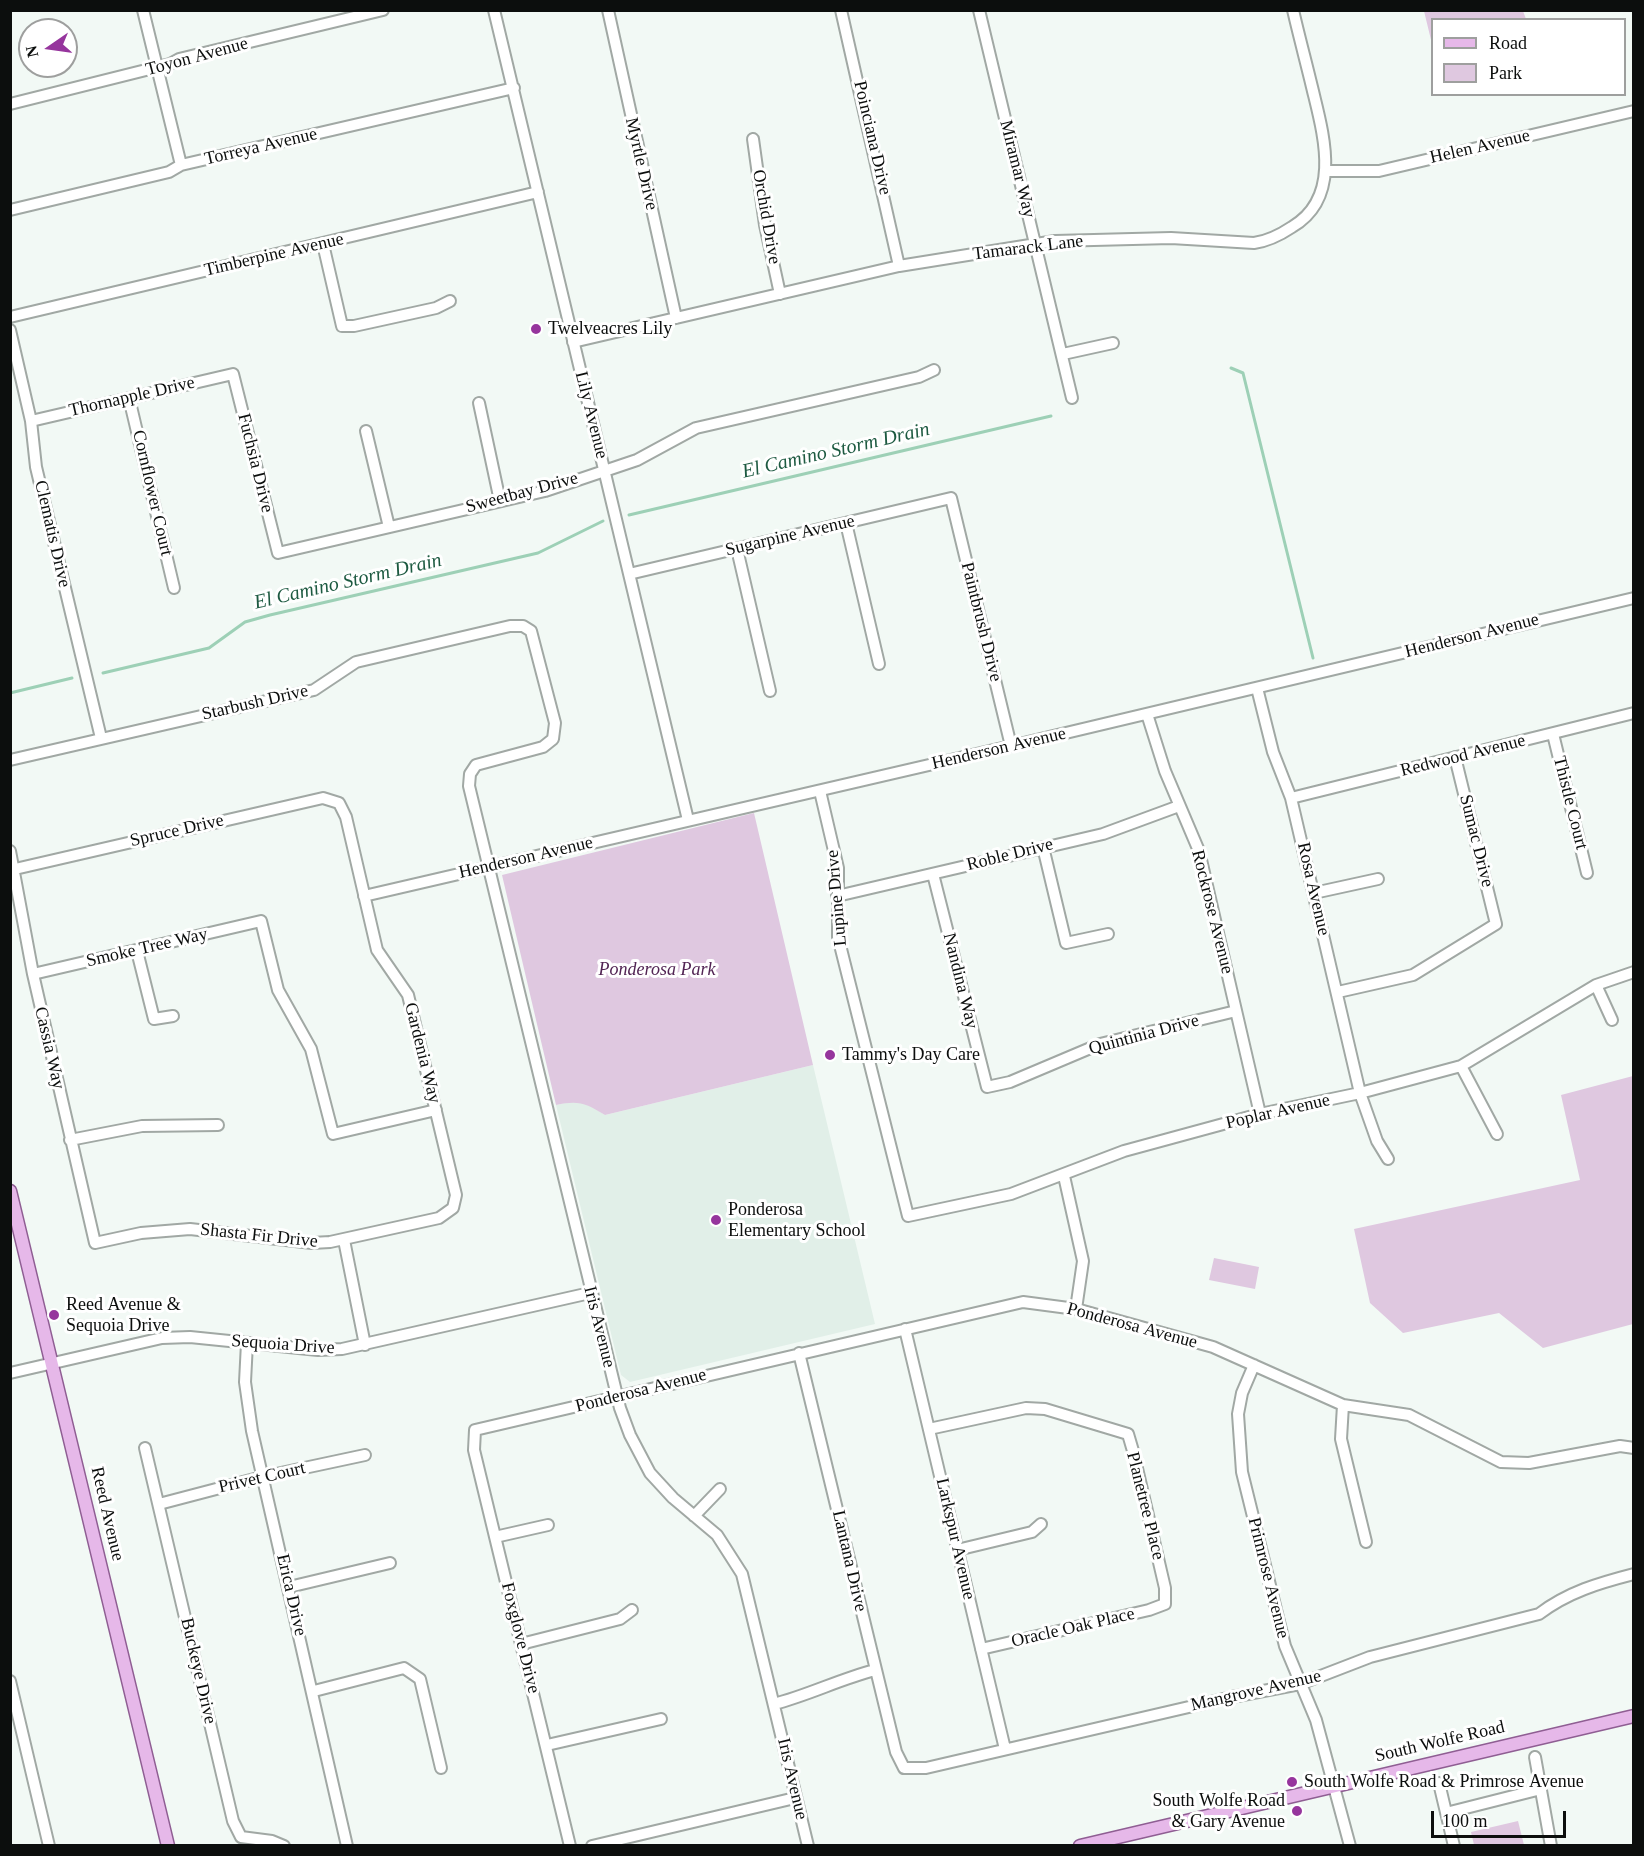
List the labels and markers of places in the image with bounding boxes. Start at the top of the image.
place label: Twelveacres Lily [548,318,672,340]
marker: Twelveacres Lily [529,322,543,336]
place label: Tammy's Day Care [842,1044,980,1066]
marker: Tammy's Day Care [823,1048,837,1062]
place label: Ponderosa Elementary School [728,1199,865,1242]
marker: Ponderosa Elementary School [709,1213,723,1227]
place label: Reed Avenue & Sequoia Drive [66,1294,181,1336]
marker: Reed Avenue & Sequoia Drive [47,1308,61,1322]
place label: South Wolfe Road & Primrose Avenue [1304,1771,1584,1793]
marker: South Wolfe Road & Primrose Avenue [1285,1775,1299,1789]
place label: South Wolfe Road & Gary Avenue [1152,1790,1285,1832]
marker: South Wolfe Road & Gary Avenue [1290,1804,1304,1818]

